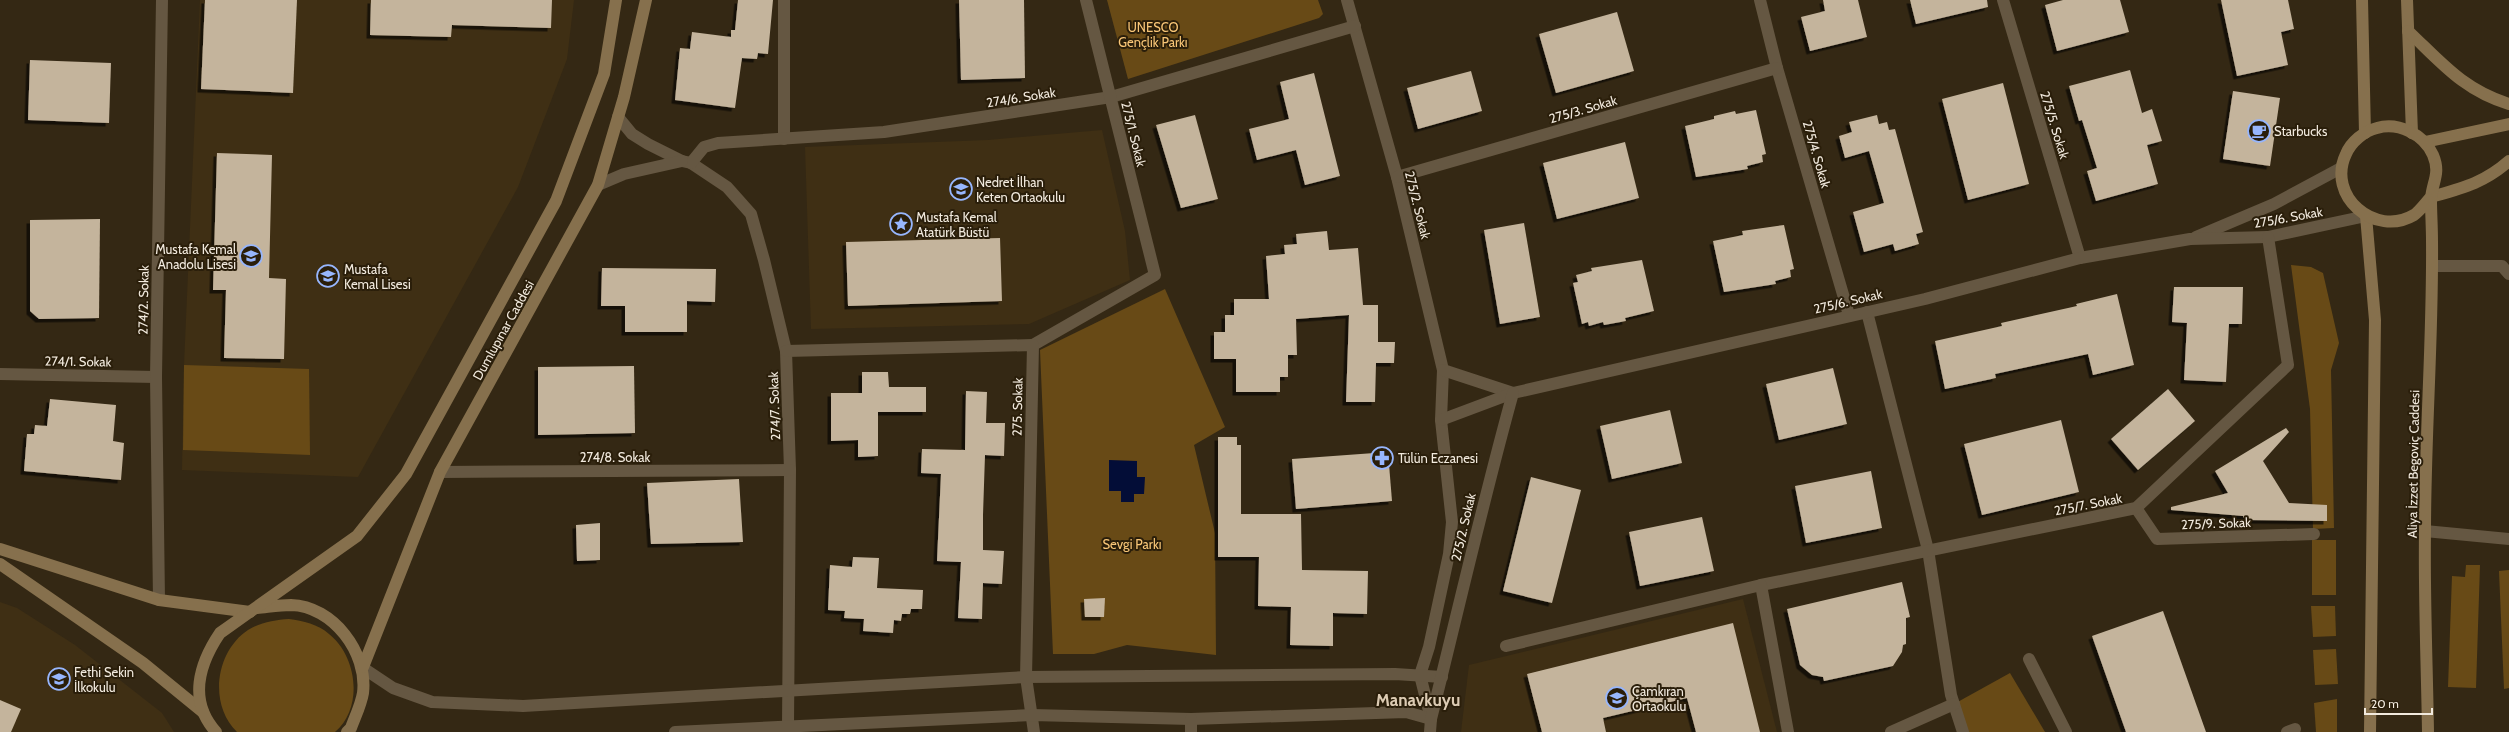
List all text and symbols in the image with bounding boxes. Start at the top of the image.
park label: UNESCO Gençlik Parkı [1118,19,1188,50]
street label: 274/6. Sokak [985,84,1057,110]
street label: 275/5. Sokak [2037,89,2073,161]
street label: 275/3. Sokak [1547,92,1619,126]
street label: 275/1. Sokak [1118,100,1150,169]
street label: 275/4. Sokak [1800,118,1834,190]
cafe icon: Starbucks [2246,118,2272,144]
place label: Starbucks [2274,123,2328,139]
street label: 275/2. Sokak [1402,169,1434,241]
place label: Nedret İlhan Keten Ortaokulu [976,174,1065,205]
school or university icon: Nedret İlhan Keten Ortaokulu [948,176,974,202]
street label: 275/6. Sokak [2252,203,2324,231]
place label: Mustafa Kemal Atatürk Büstü [916,209,997,240]
place icon: Mustafa Kemal Atatürk Büstü [888,211,914,237]
place label: Mustafa Kemal Anadolu Lisesi [155,241,236,272]
school or university icon: Mustafa Kemal Anadolu Lisesi [238,243,264,269]
place label: Mustafa Kemal Lisesi [344,261,411,292]
school or university icon: Mustafa Kemal Lisesi [315,263,341,289]
street label: 274/2. Sokak [134,265,152,335]
street label: Dumlupınar Caddesi [469,277,537,383]
street label: 275/6. Sokak [1812,285,1884,317]
street label: 274/1. Sokak [44,352,112,370]
street label: 274/7. Sokak [765,371,783,441]
street label: 275. Sokak [1008,377,1026,436]
street label: Aliya İzzet Begoviç Caddesi [2404,390,2422,538]
pharmacy icon: Tülün Eczanesi [1369,445,1395,471]
street label: 274/8. Sokak [580,449,651,465]
place label: Tülün Eczanesi [1398,450,1478,466]
street label: 275/7. Sokak [2053,490,2123,518]
street label: 275/2. Sokak [1447,491,1479,563]
street label: 275/9. Sokak [2181,514,2251,532]
park label: Sevgi Parkı [1102,536,1162,552]
place label: Fethi Sekin İlkokulu [74,664,134,695]
school or university icon: Fethi Sekin İlkokulu [46,666,72,692]
place label: Çamkıran Ortaokulu [1632,683,1687,714]
school or university icon: Çamkıran Ortaokulu [1604,685,1630,711]
district label: Manavkuyu [1376,690,1460,710]
scale bar [2365,690,2432,716]
text: 20 m [2371,696,2399,711]

